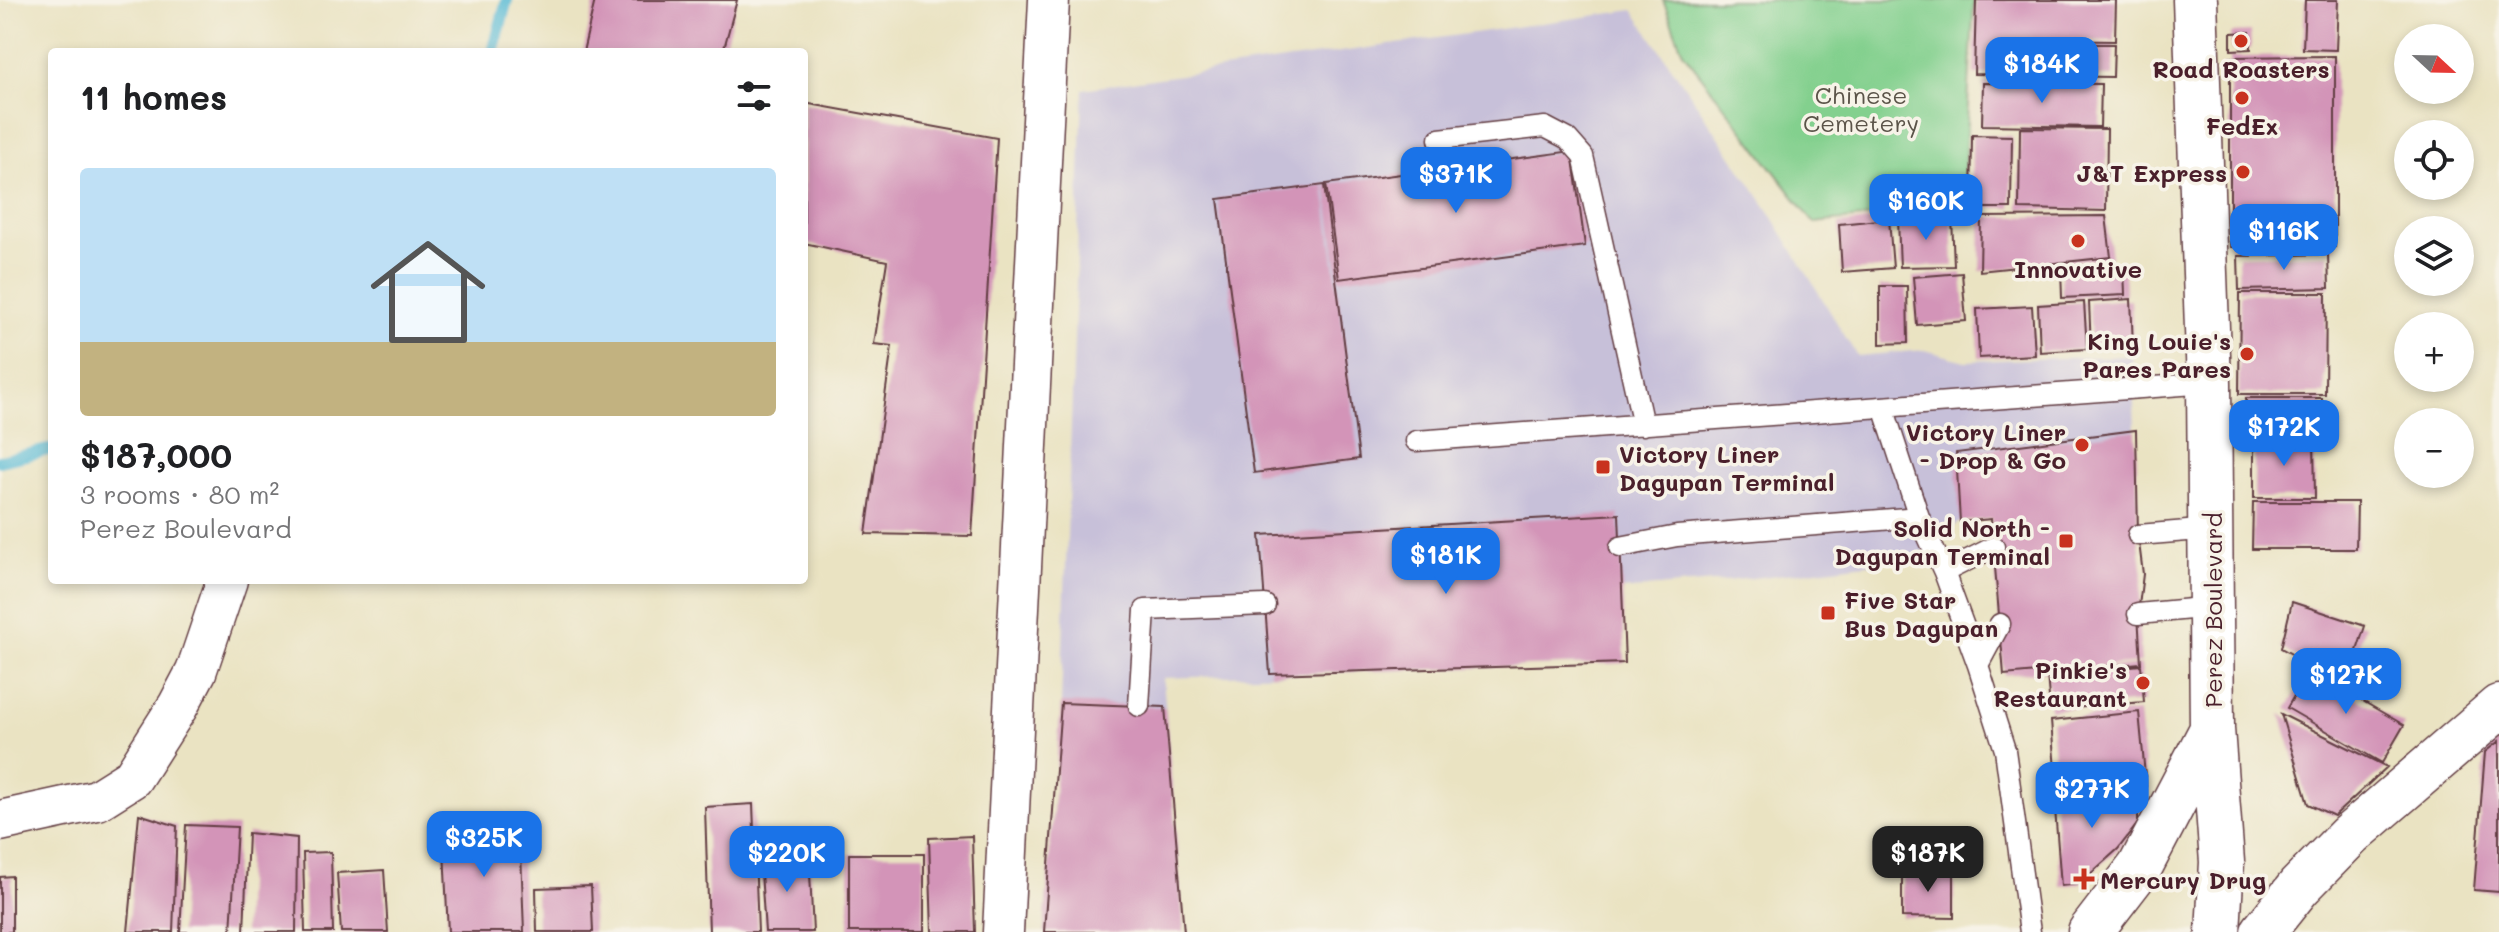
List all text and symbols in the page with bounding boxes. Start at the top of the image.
north arrow [2394,24,2474,104]
map controls [2394,24,2474,488]
marker: Road Roasters [2232,32,2250,50]
pin: $184K [1986,37,2098,105]
text: $184K [2003,46,2081,80]
place label: Road Roasters [2152,53,2330,84]
text: 11 homes [80,74,227,119]
icon: filters [732,74,776,118]
park label: Chinese Cemetery [1803,79,1919,138]
marker: FedEx [2233,89,2251,107]
place label: FedEx [2206,110,2278,141]
button: locate [2394,120,2474,200]
pin: $371K [1400,147,1512,215]
text: $371K [1419,156,1493,190]
place label: J&T Express [2076,157,2227,188]
marker: J&T Express [2234,163,2252,181]
pin: $160K [1870,174,1982,242]
text: $160K [1887,183,1965,217]
pin: $116K [2228,204,2340,272]
text: $116K [2248,213,2320,247]
button: layers [2394,216,2474,296]
icon: home [356,220,500,364]
marker: Innovative [2069,232,2087,250]
place label: Innovative [2014,253,2142,284]
button: + [2394,312,2474,392]
place label: King Louie's Pares Pares [2082,325,2231,384]
marker: King Louie's Pares Pares [2238,345,2256,363]
pin: $172K [2228,400,2340,468]
button: − [2394,408,2474,488]
text: $172K [2247,409,2321,443]
place label: Victory Liner - Drop & Go [1906,416,2066,475]
text: $187,000 [80,432,232,477]
marker: Victory Liner - Drop & Go [2073,436,2091,454]
place label: Victory Liner Dagupan Terminal [1619,438,1834,497]
marker: Victory Liner Dagupan Terminal [1594,458,1612,476]
text: 3 rooms · 80 m² [80,477,279,511]
text: Perez Boulevard [80,511,292,545]
place label: Solid North - Dagupan Terminal [1835,512,2050,571]
street label: Perez Boulevard [2197,512,2228,708]
pin: $181K [1390,528,1502,596]
marker: Solid North - Dagupan Terminal [2057,532,2075,550]
text: $181K [1410,537,1482,571]
place label: Five Star Bus Dagupan [1844,584,1998,643]
marker: Five Star Bus Dagupan [1819,604,1837,622]
pin: $127K [2290,648,2402,716]
place label: Pinkie's Restaurant [1993,654,2127,713]
text: $127K [2309,657,2383,691]
marker: Pinkie's Restaurant [2134,674,2152,692]
pin: $277K [2036,762,2148,830]
text: $277K [2054,771,2130,805]
pin: $325K [428,811,540,879]
text: $325K [445,820,523,854]
pin: $220K [731,826,843,894]
pin: $187K [1872,826,1984,894]
text: $220K [748,835,826,869]
text: $187K [1890,835,1966,869]
place label: Mercury Drug [2100,864,2266,895]
marker: Mercury Drug [2075,870,2093,888]

